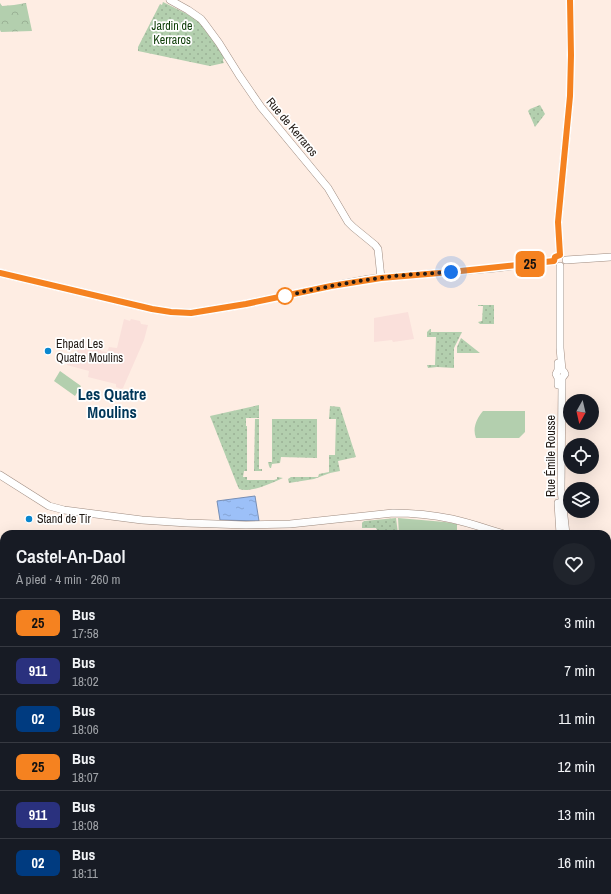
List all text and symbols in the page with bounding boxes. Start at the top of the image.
park label: Jardin de Kerraros [151,18,193,48]
street label: Rue de Kerraros [263,94,321,160]
line badge: 25 [512,251,548,277]
text: 25 [524,255,536,273]
your location [441,262,461,282]
unlabelled marker [276,287,294,305]
place label: Ehpad Les Quatre Moulins [56,336,123,366]
marker: Ehpad Les Quatre Moulins [43,346,53,356]
district label: Les Quatre Moulins [78,383,146,423]
north arrow [563,394,599,430]
map controls [563,394,599,518]
street label: Rue Émile Rousse [543,415,559,497]
button: locate [563,438,599,474]
button: layers [563,482,599,518]
place label: Stand de Tir [37,511,91,527]
marker: Stand de Tir [24,514,34,524]
text: Castel-An-Daol [16,543,126,569]
button: heart [553,543,595,585]
text: À pied · 4 min · 260 m [16,571,120,588]
text: Bus [72,604,95,625]
text: 3 min [564,612,595,633]
text: 25 [32,614,44,632]
text: 17:58 [72,625,99,642]
text: Bus [72,652,95,673]
text: 7 min [564,660,595,681]
text: 911 [29,662,47,680]
text: 18:02 [72,673,99,690]
text: Bus [72,700,95,721]
text: 11 min [558,708,595,729]
text: 02 [32,710,44,728]
text: 18:06 [72,721,99,738]
text: Bus [72,748,95,769]
text: 12 min [557,756,595,777]
text: 25 [32,758,44,776]
text: 18:07 [72,769,99,786]
text: Bus [72,796,95,817]
text: 13 min [557,804,595,825]
text: 911 [29,806,47,824]
text: 18:08 [72,817,99,834]
text: Bus [72,844,95,865]
text: 16 min [557,852,595,873]
text: 02 [32,854,44,872]
text: 18:11 [72,865,98,882]

